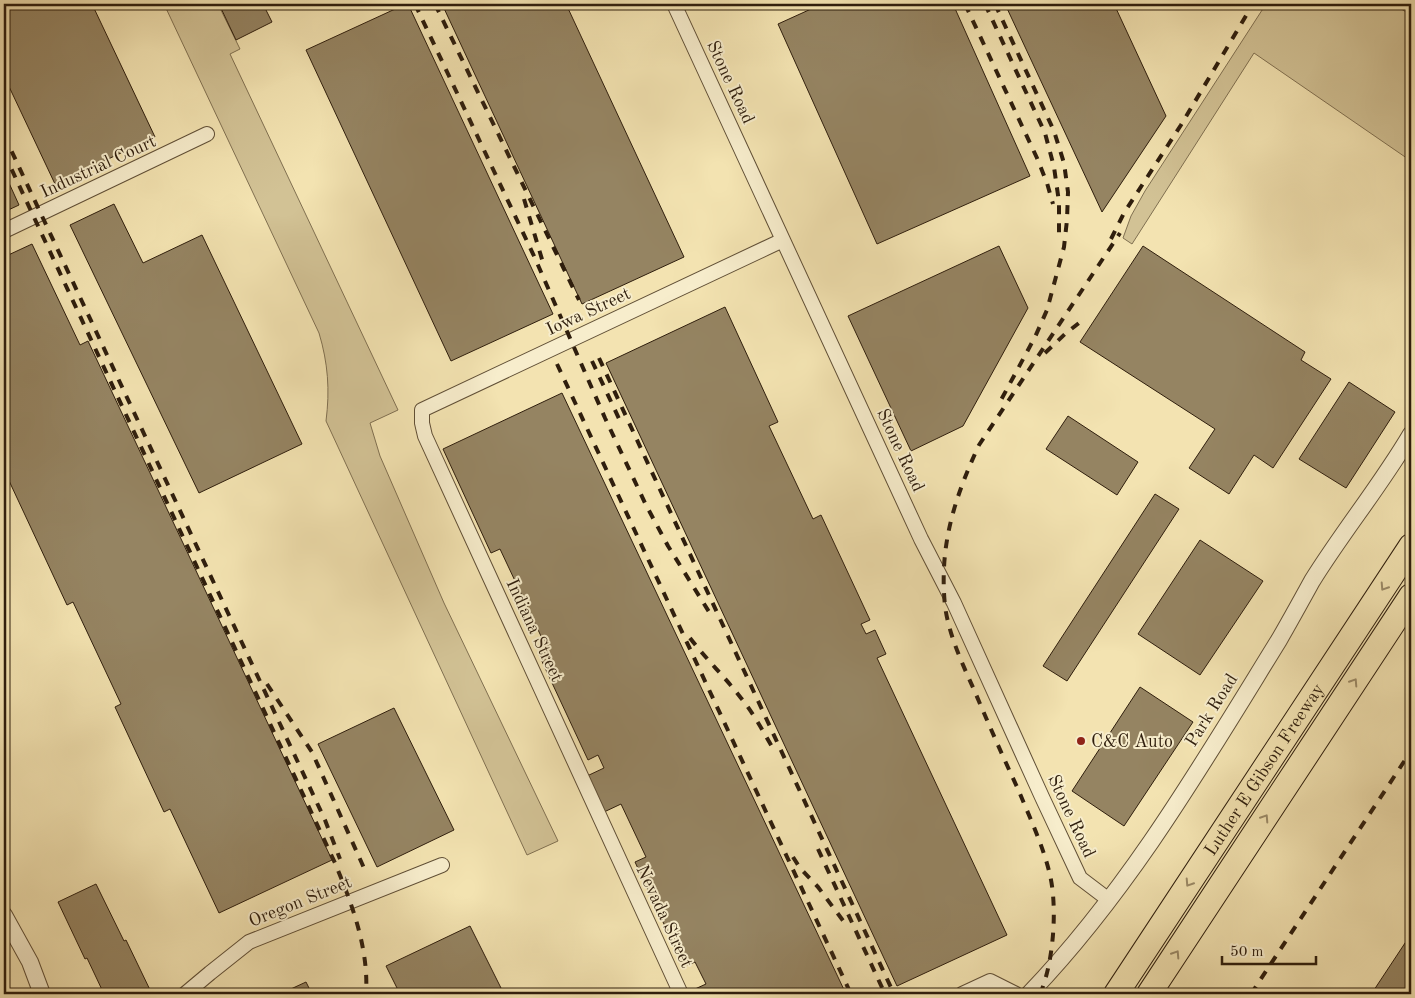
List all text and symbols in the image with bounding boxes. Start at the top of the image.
street label: Stone Road [703,38,757,127]
street label: Industrial Court [38,132,159,202]
street label: Iowa Street [543,285,633,339]
street label: Stone Road [873,406,927,495]
street label: Indiana Street [502,576,566,685]
one-way arrow [1381,581,1391,590]
street label: Park Road [1182,671,1241,750]
one-way arrow [1348,679,1358,688]
street label: Luther E Gibson Freeway [1202,680,1328,859]
place label: C&C Auto [1091,733,1173,751]
marker: C&C Auto [1075,735,1087,747]
street label: Stone Road [1044,772,1098,861]
one-way arrow [1259,814,1268,824]
street label: Nevada Street [632,862,696,971]
street label: Oregon Street [246,873,354,931]
one-way arrow [1186,878,1195,887]
scale bar [1222,933,1316,965]
text: 50 m [1230,945,1264,960]
one-way arrow [1169,950,1179,959]

